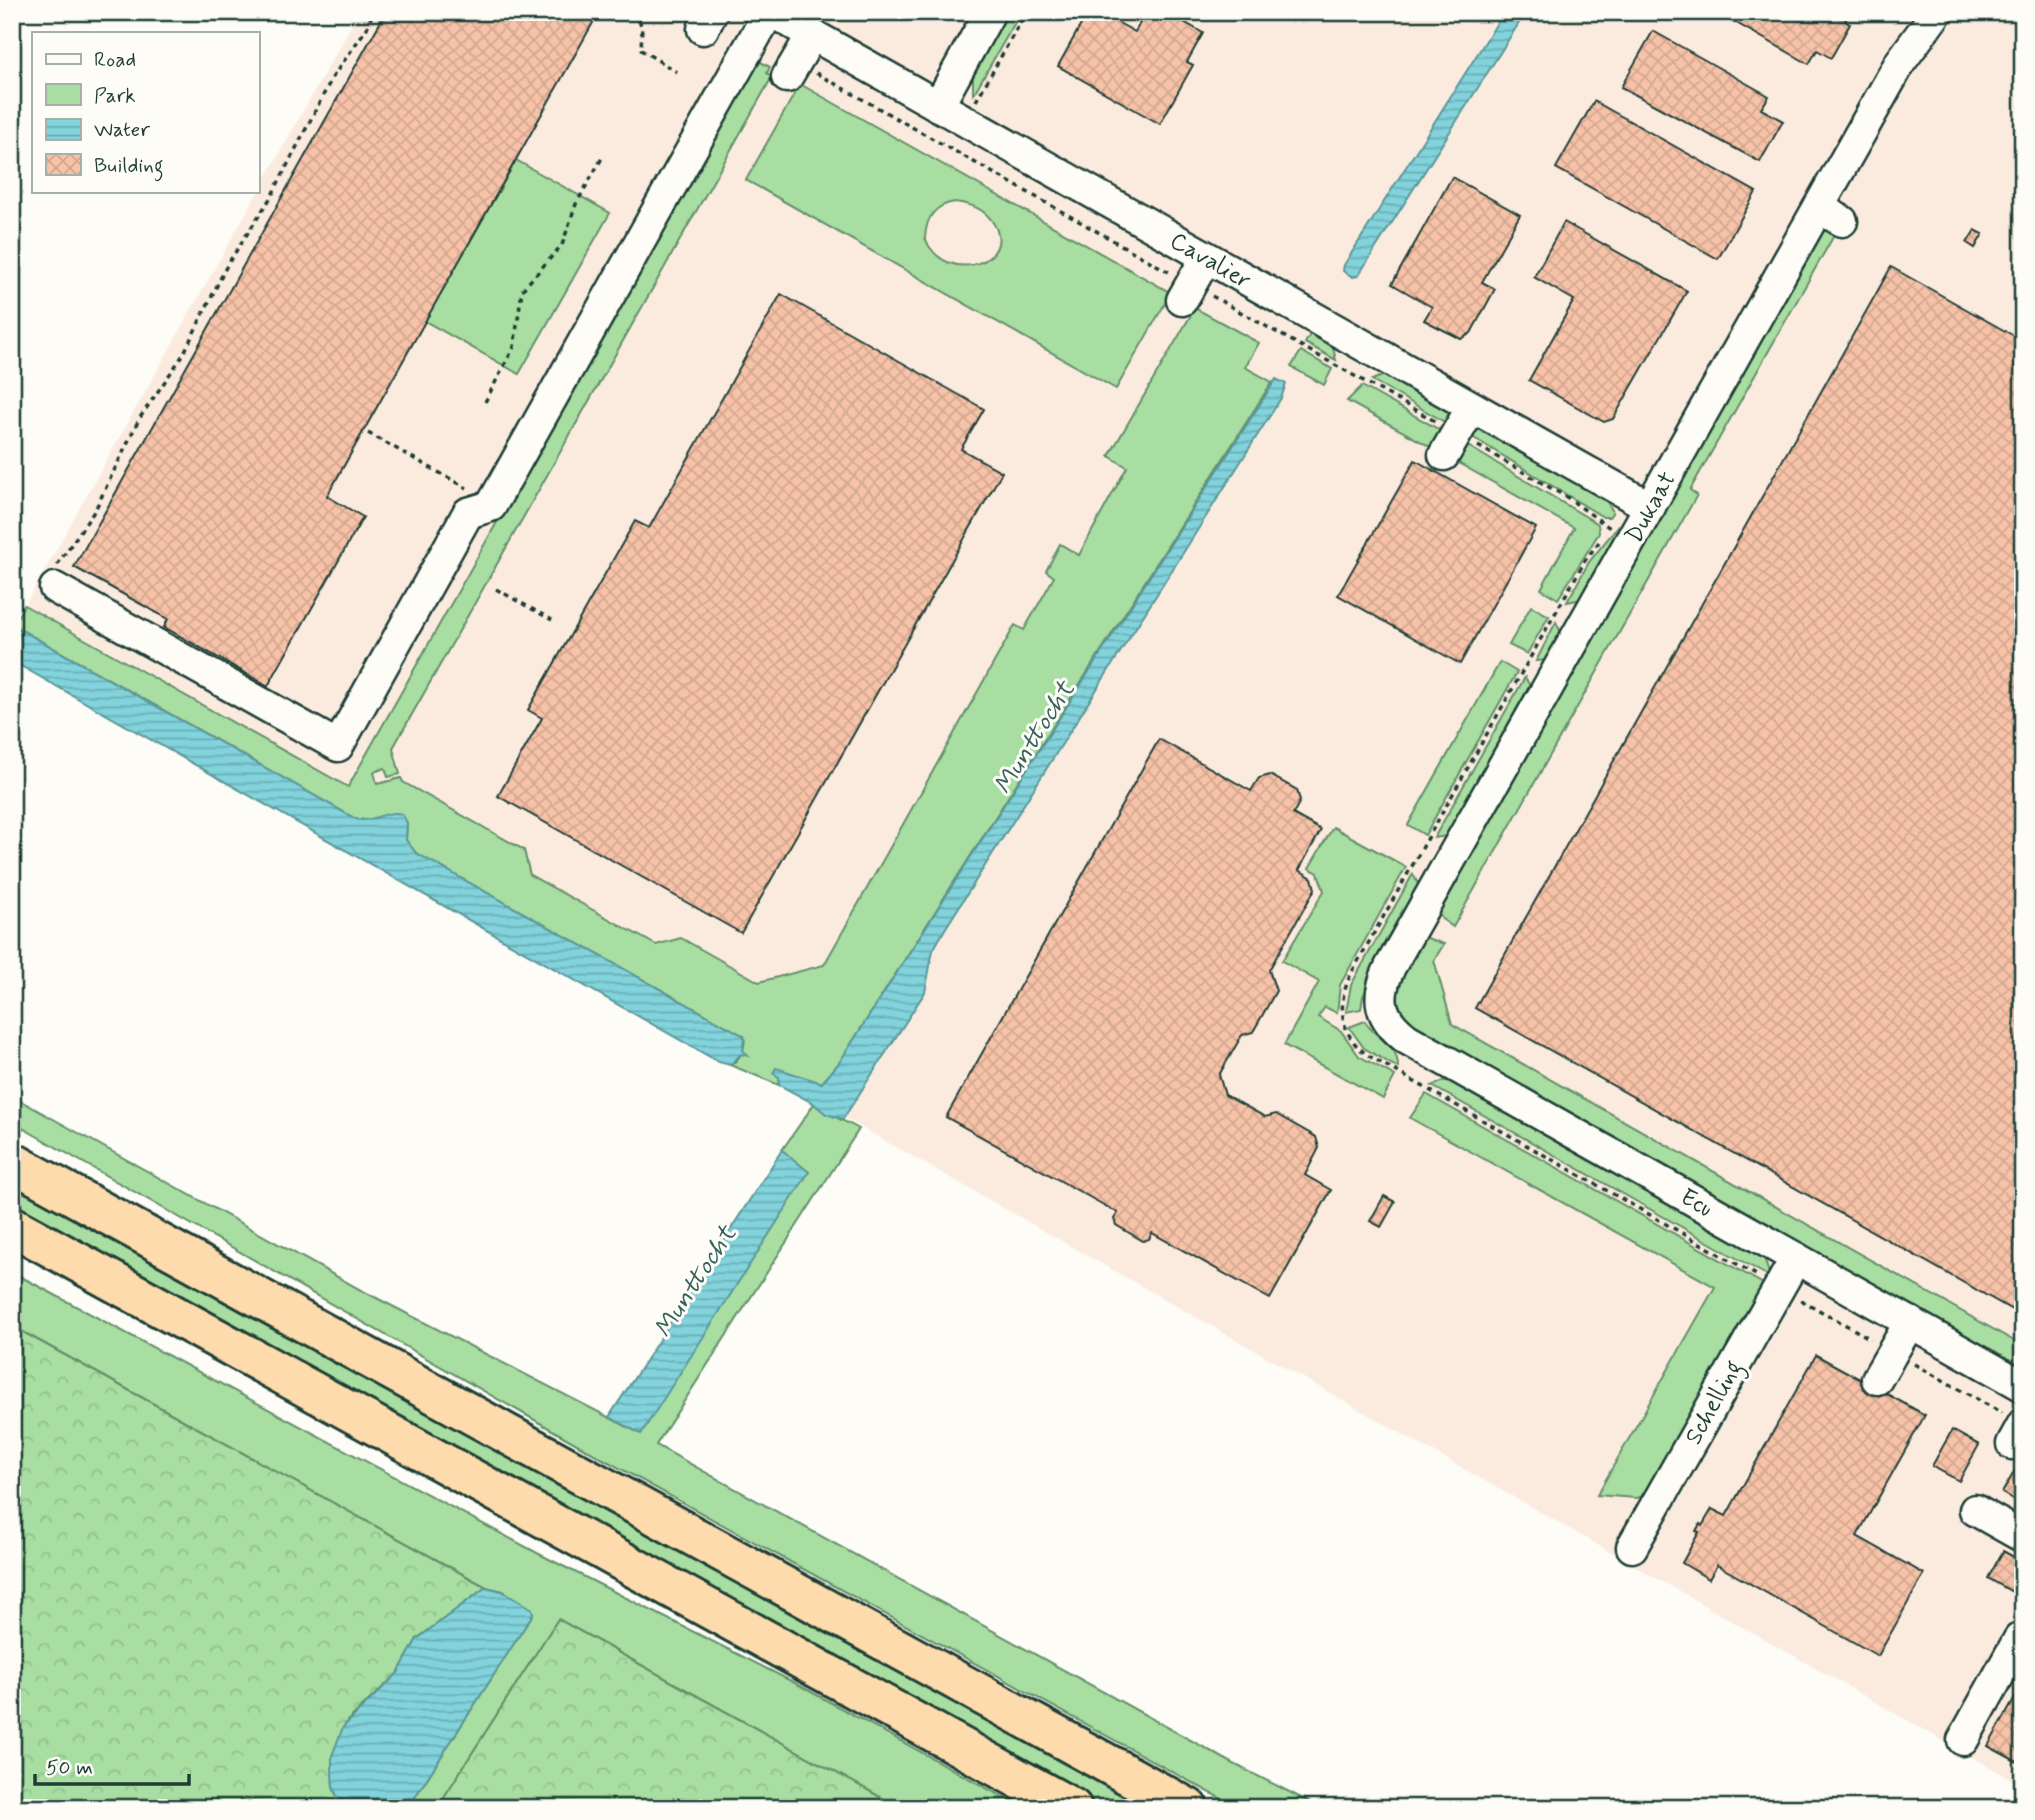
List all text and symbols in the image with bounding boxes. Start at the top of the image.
legend [32,32,259,192]
text: Road [94,46,136,74]
text: Park [94,82,136,110]
text: Water [94,116,150,144]
text: Building [94,152,164,182]
street label: Cavalier [1164,226,1256,297]
street label: Dukaat [1619,466,1684,549]
water label: Munttocht [987,674,1084,801]
street label: Ecu [1675,1182,1718,1225]
water label: Munttocht [647,1218,746,1345]
street label: Schelling [1678,1355,1753,1452]
scale bar [35,1743,189,1787]
text: 50 m [46,1754,93,1782]

